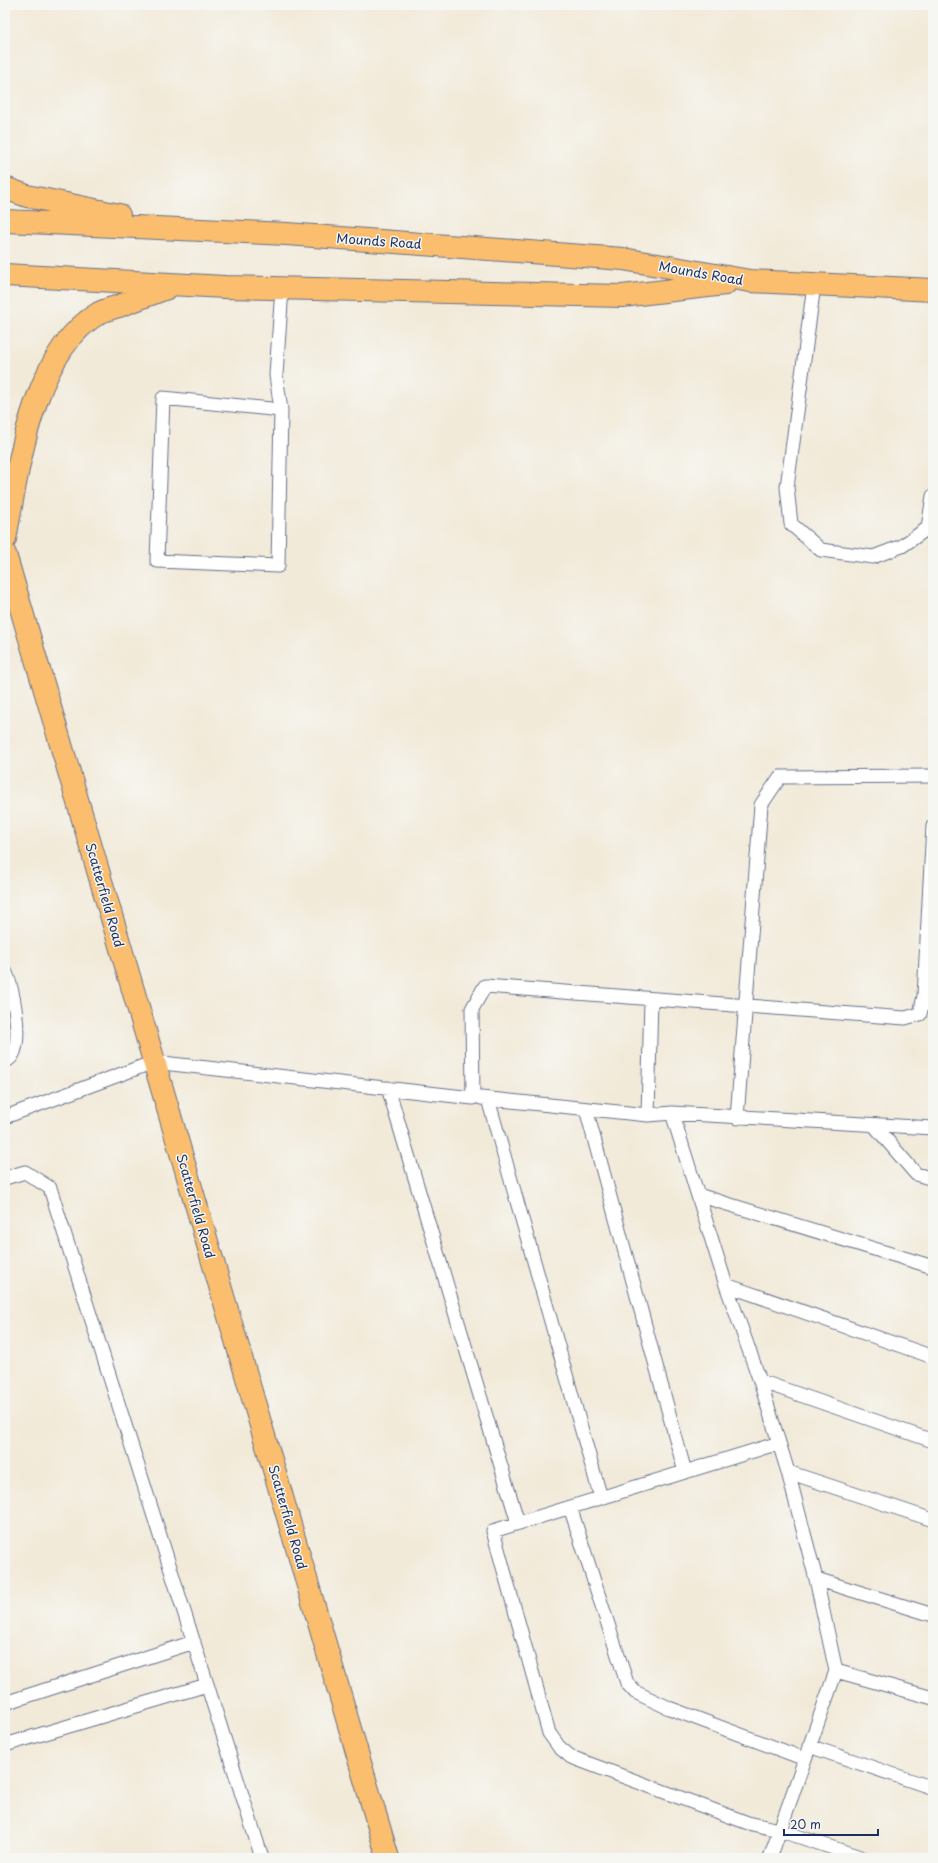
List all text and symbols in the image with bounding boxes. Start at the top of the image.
street label: Mounds Road [336,228,423,253]
street label: Mounds Road [657,256,745,289]
street label: Scatterfield Road [81,840,129,949]
street label: Scatterfield Road [172,1151,220,1260]
street label: Scatterfield Road [264,1462,312,1571]
scale bar [784,1811,878,1837]
text: 20 m [790,1815,821,1833]

